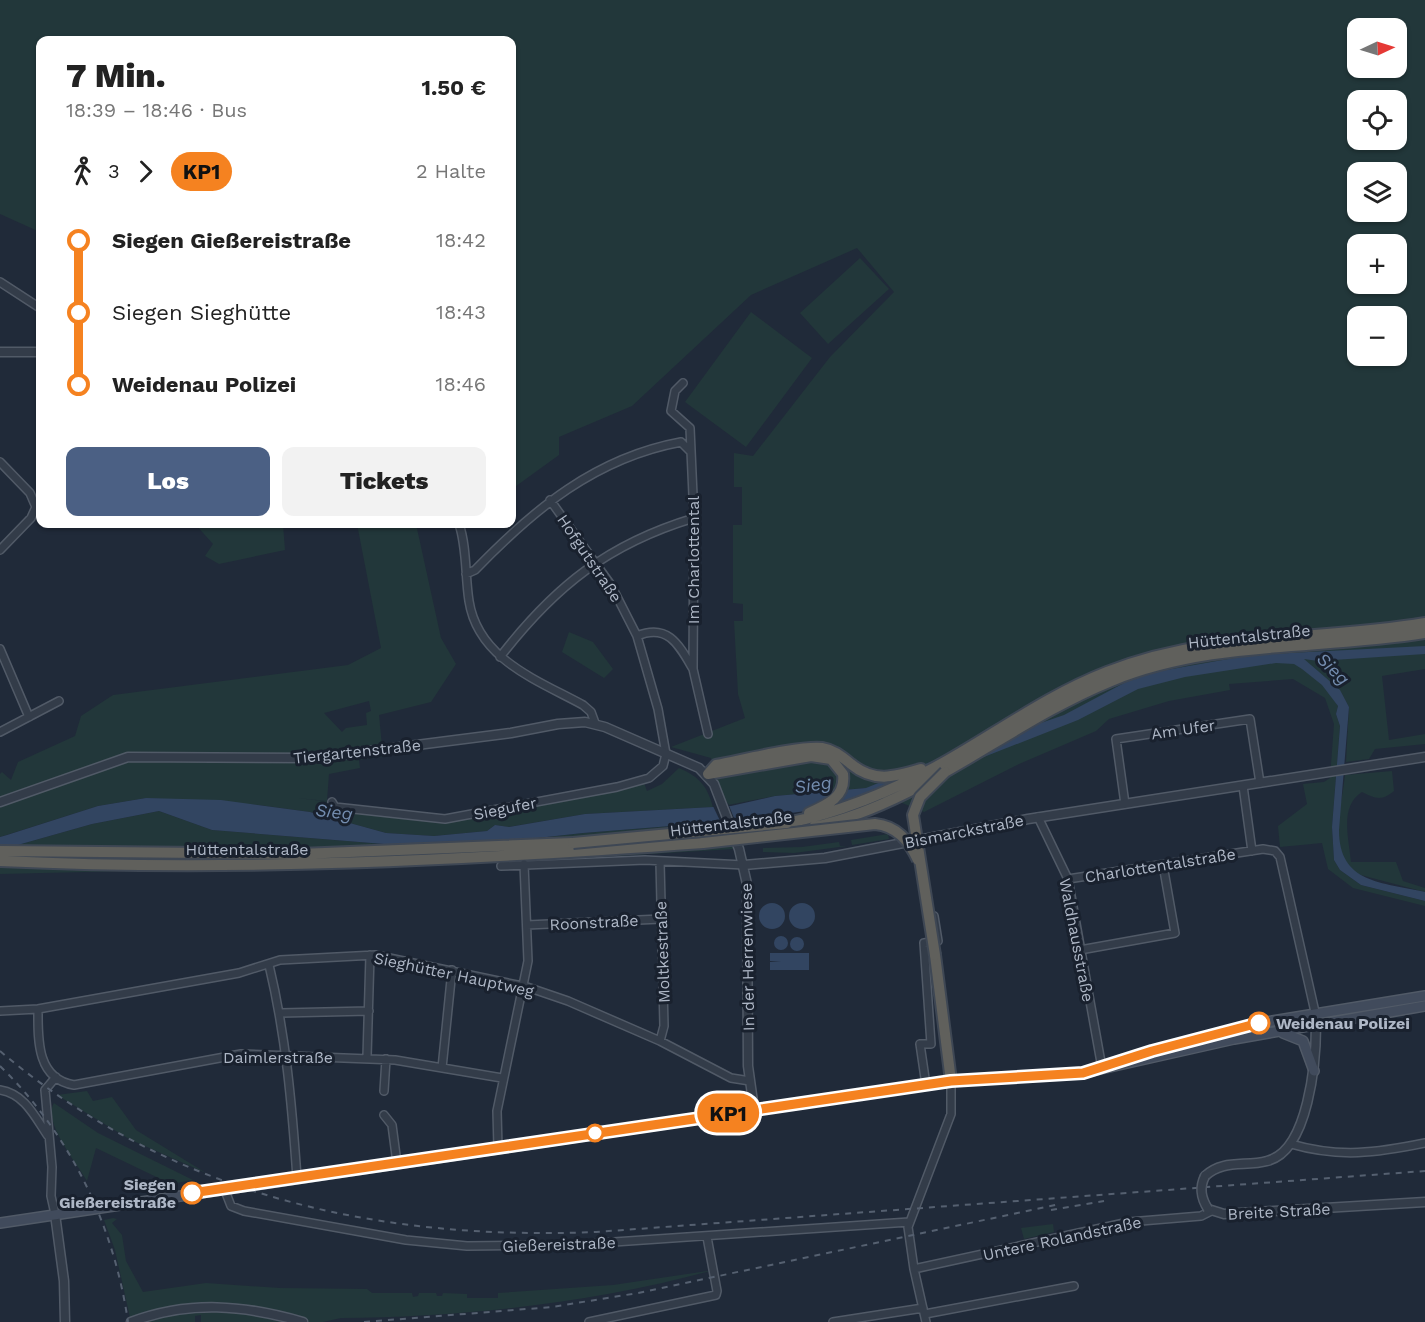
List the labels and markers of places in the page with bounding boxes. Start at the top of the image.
marker: Weidenau Polizei [1248,1012,1270,1034]
place label: Weidenau Polizei [1276,1014,1410,1033]
unlabelled marker [586,1124,604,1142]
place label: Siegen Gießereistraße [59,1175,176,1212]
marker: Siegen Gießereistraße [181,1182,203,1204]

